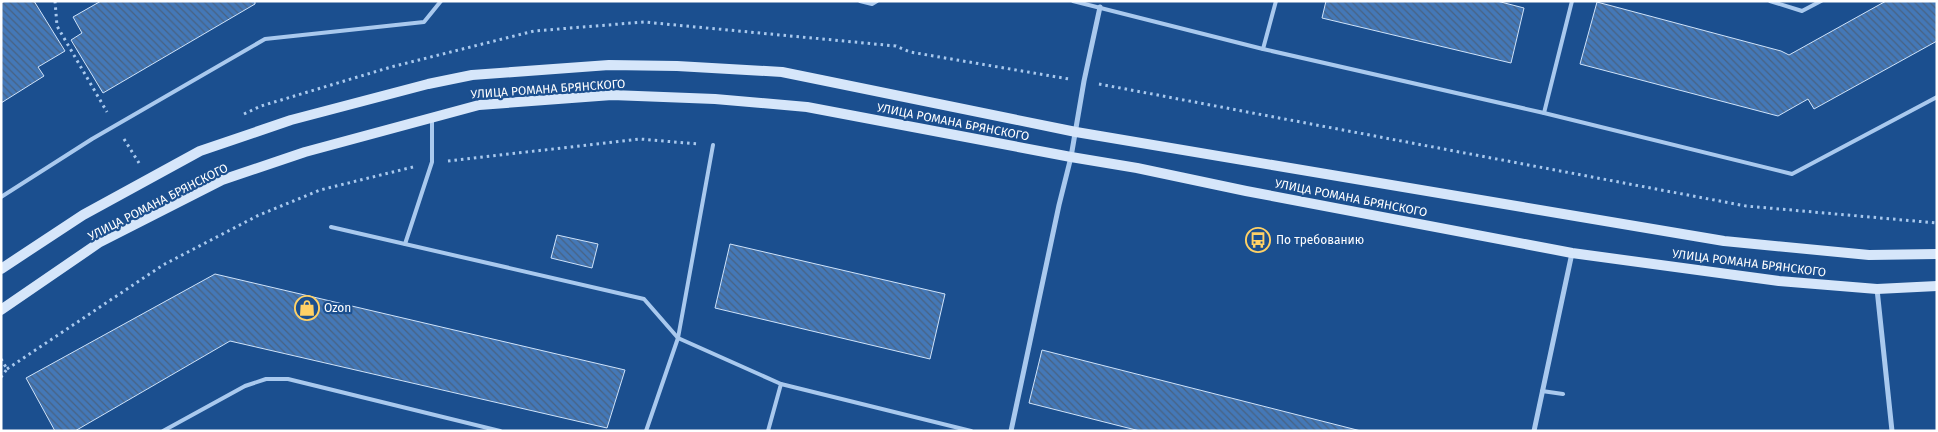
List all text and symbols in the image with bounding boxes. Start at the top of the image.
street label: УЛИЦА РОМАНА БРЯНСКОГО [470,77,626,101]
street label: УЛИЦА РОМАНА БРЯНСКОГО [876,100,1030,144]
street label: УЛИЦА РОМАНА БРЯНСКОГО [86,161,230,243]
street label: УЛИЦА РОМАНА БРЯНСКОГО [1274,176,1428,220]
bus stop icon: По требованию [1245,227,1271,253]
place label: По требованию [1276,233,1364,247]
street label: УЛИЦА РОМАНА БРЯНСКОГО [1671,247,1827,279]
shop icon: Ozon [294,295,320,321]
place label: Ozon [324,301,351,315]

